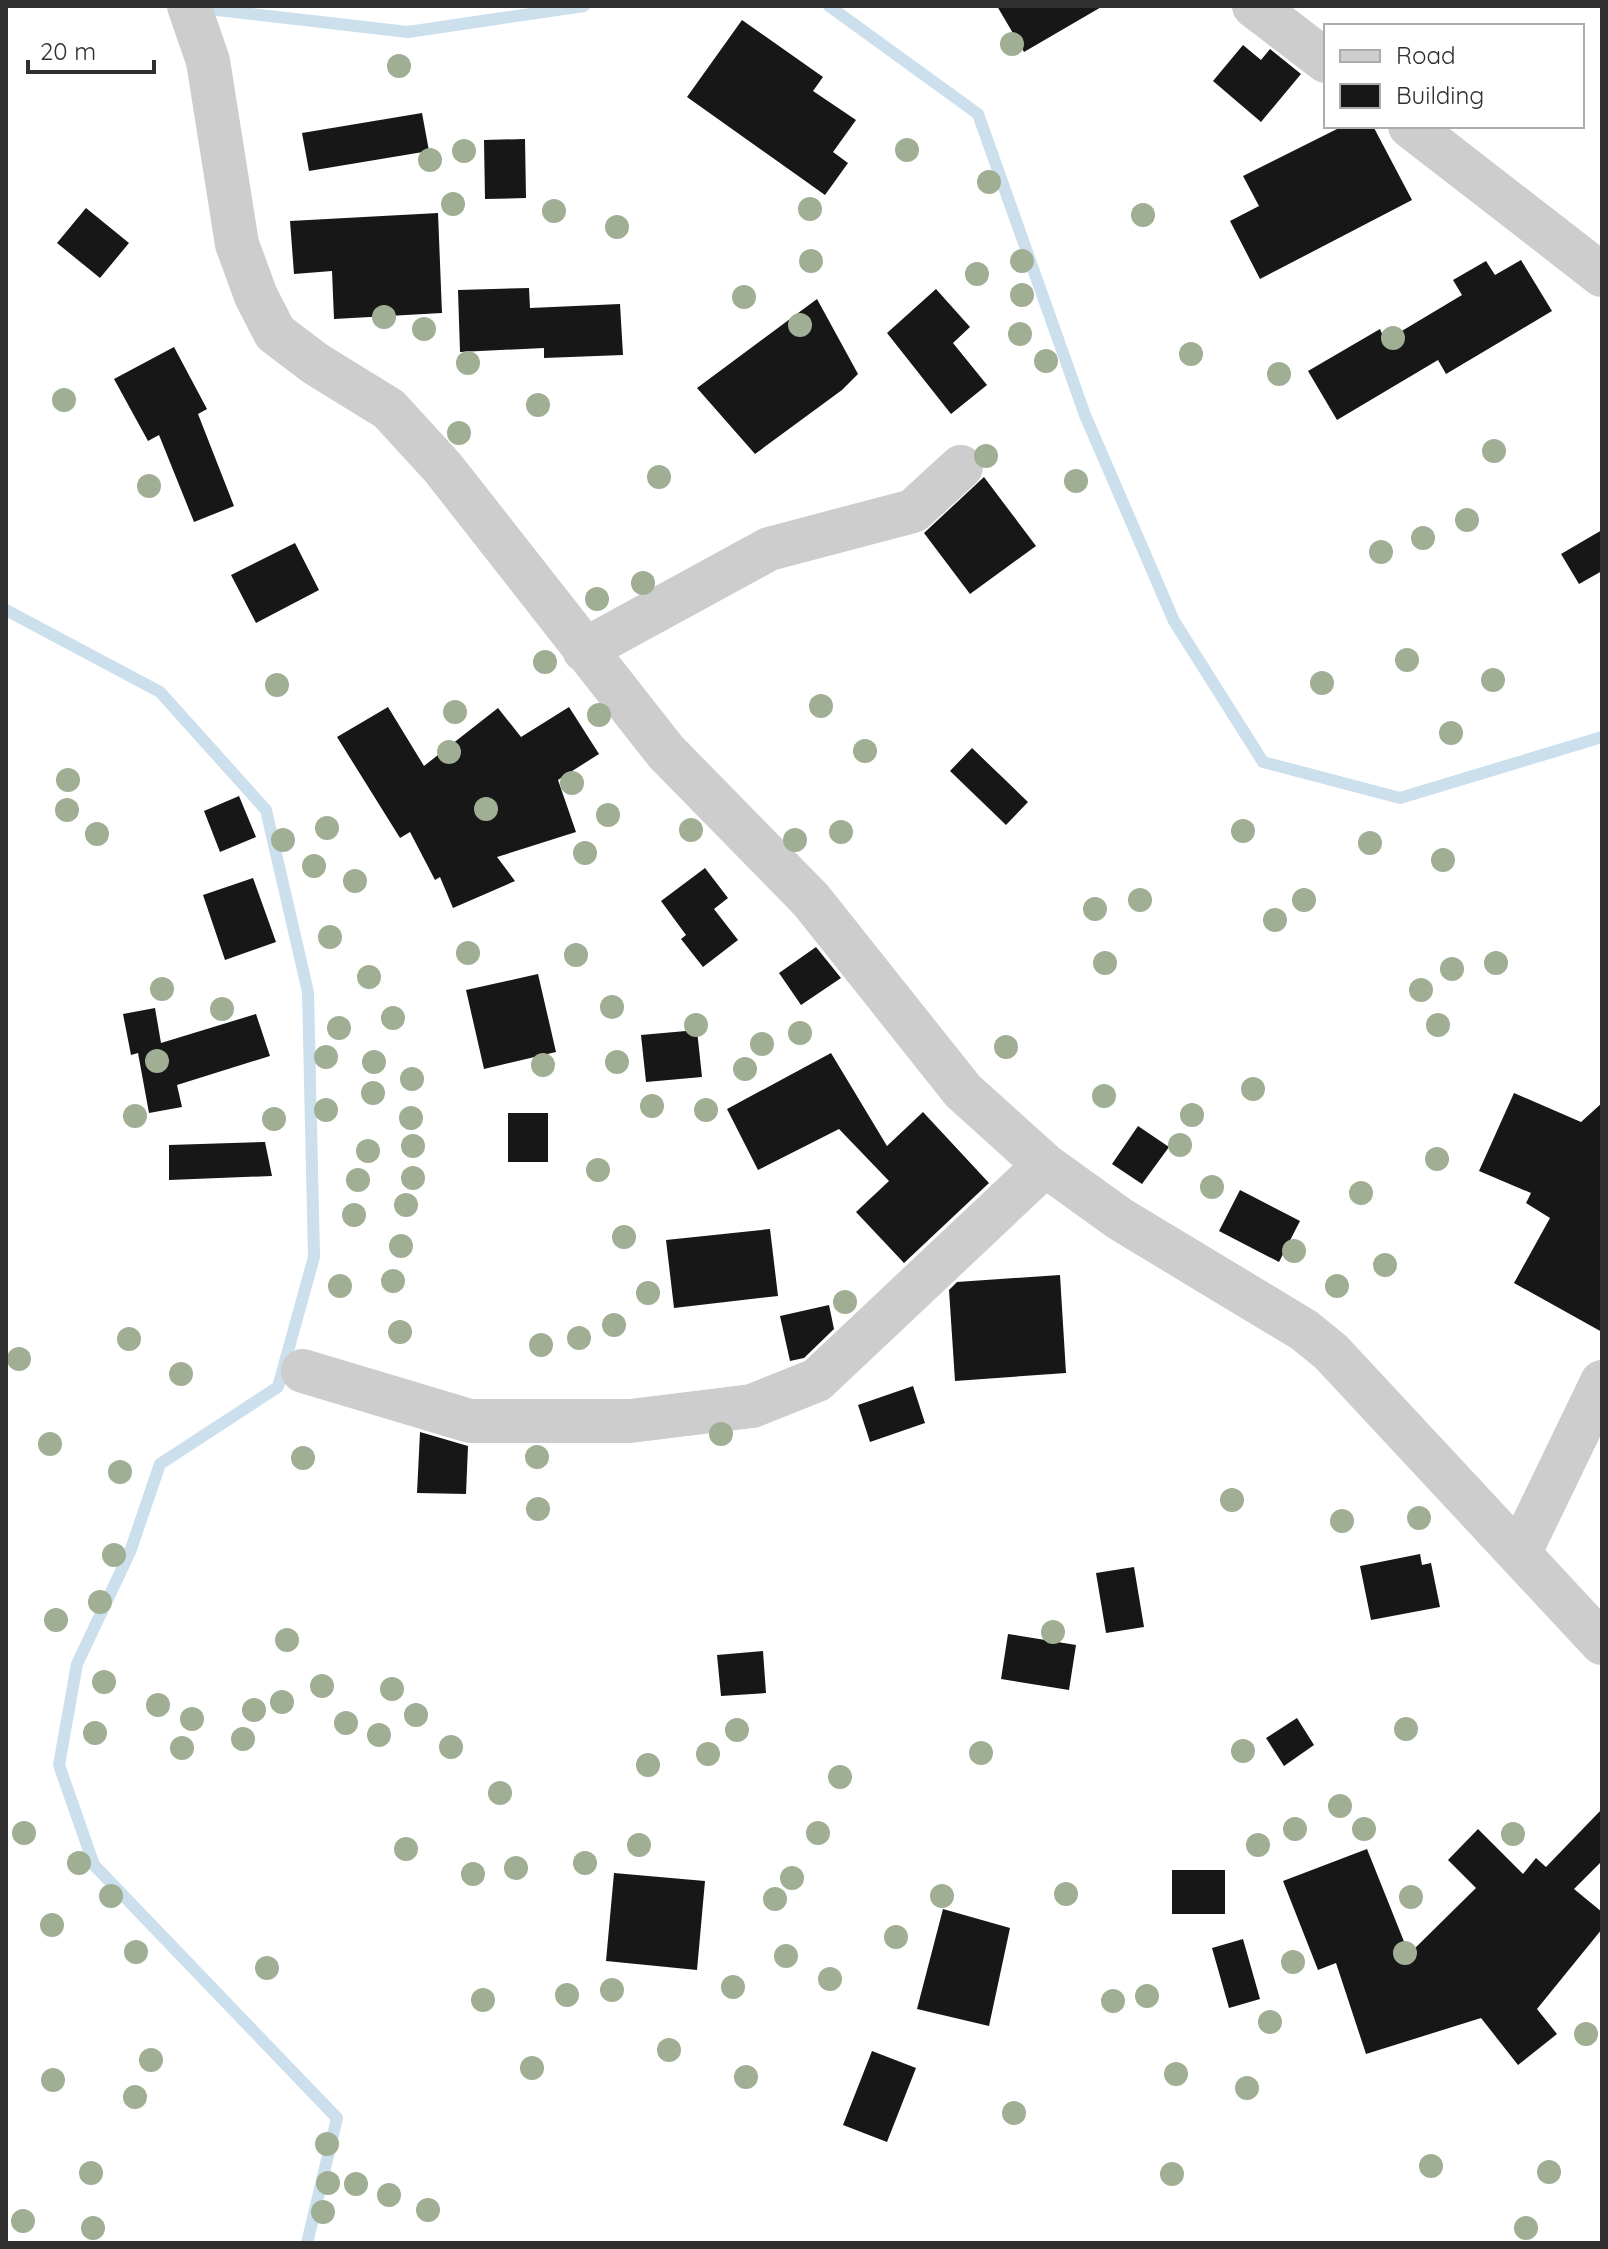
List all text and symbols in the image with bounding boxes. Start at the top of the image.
scale bar [28,24,154,74]
legend [1324,24,1584,128]
text: 20 m [40,36,96,66]
text: Road [1396,40,1456,70]
text: Building [1396,80,1484,110]

